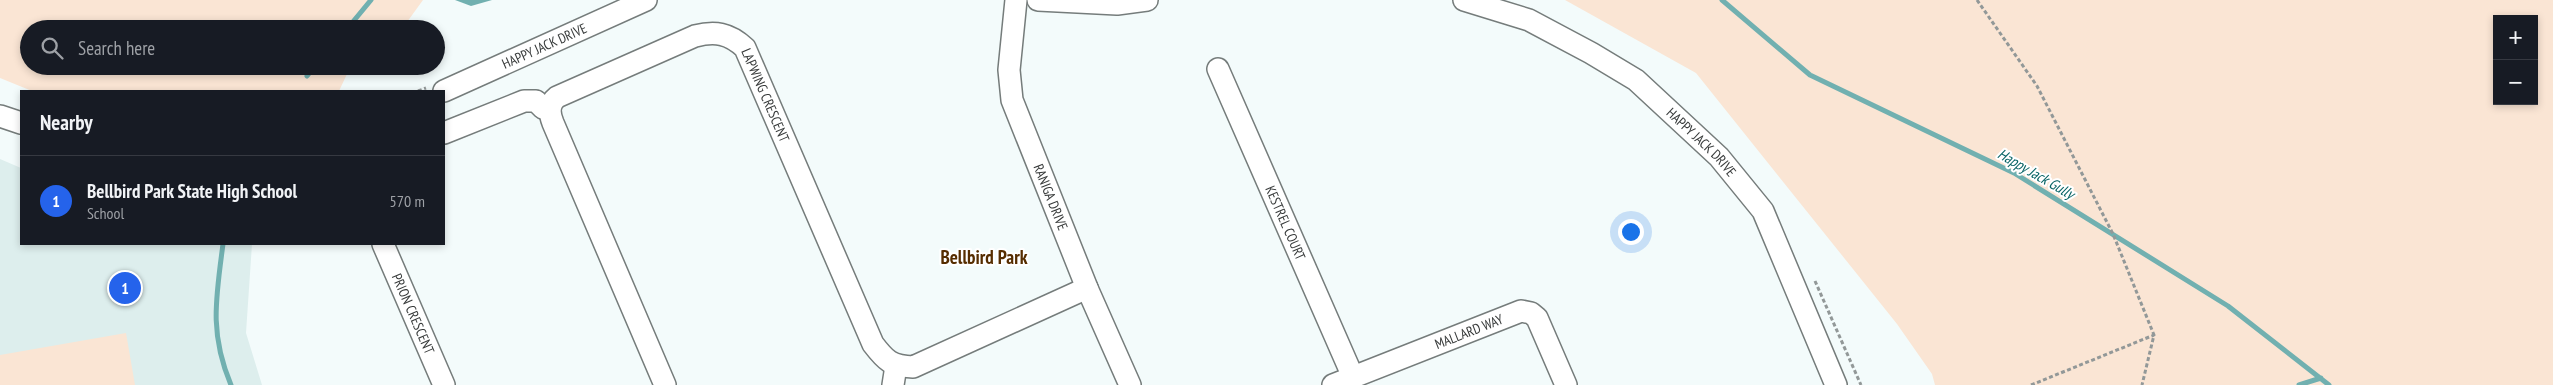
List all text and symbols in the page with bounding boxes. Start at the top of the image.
map controls [2493,15,2538,105]
button: + [2493,15,2538,60]
street label: HAPPY JACK DRIVE [499,19,590,73]
search box [20,20,445,75]
icon: search [38,34,66,62]
text: Search here [78,36,155,60]
street label: LAPWING CRESCENT [737,46,794,145]
button: − [2493,60,2538,105]
street label: HAPPY JACK DRIVE [1663,104,1740,180]
text: Nearby [40,109,93,136]
water label: Happy Jack Gully [1994,144,2080,204]
street label: RANIGA DRIVE [1029,161,1072,233]
text: Bellbird Park State High School [87,179,297,203]
street label: KESTREL COURT [1261,183,1310,264]
text: 1 [52,191,60,211]
text: 570 m [390,191,425,211]
text: School [87,203,124,223]
your location [1618,219,1644,245]
district label: Bellbird Park [940,245,1028,269]
pin: 1 [109,269,141,307]
street label: PRION CRESCENT [388,271,439,357]
street label: MALLARD WAY [1432,310,1506,353]

